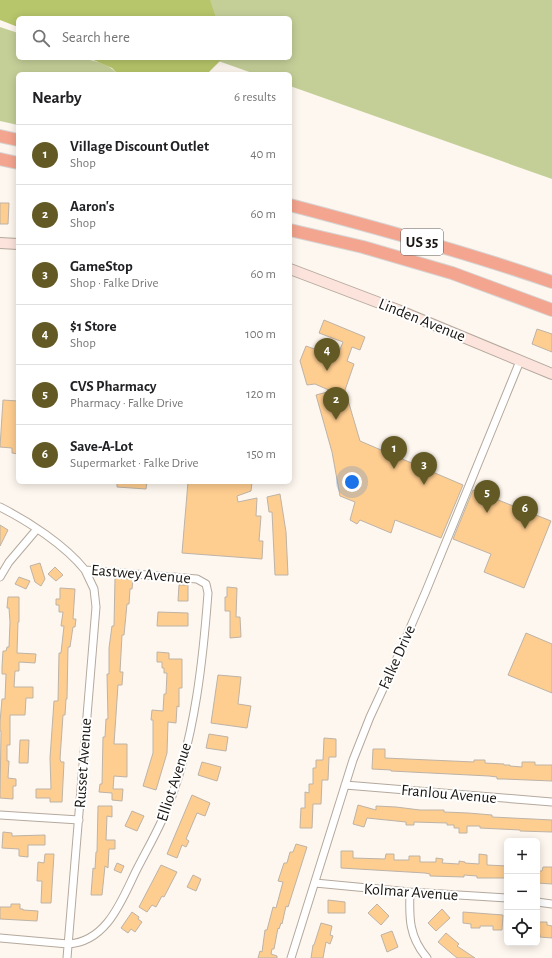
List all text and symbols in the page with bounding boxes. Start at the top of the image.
search box [16,16,292,60]
icon: search [30,27,52,49]
text: Search here [62,30,130,45]
text: Nearby [32,89,82,106]
text: 6 results [234,91,276,104]
text: Village Discount Outlet [70,139,209,154]
text: 1 [43,148,47,161]
text: 40 m [250,148,276,161]
text: Shop [70,157,96,170]
text: Aaron's [70,199,115,214]
text: 2 [42,208,48,221]
text: 60 m [250,208,276,221]
text: Shop [70,217,96,230]
road number: US 35 [401,229,443,255]
text: GameStop [70,259,133,274]
text: 3 [42,268,48,281]
text: 60 m [250,268,276,281]
text: Shop · Falke Drive [70,277,158,290]
street label: Linden Avenue [376,295,468,345]
text: $1 Store [70,319,116,334]
text: 4 [42,328,48,341]
text: 100 m [245,328,276,341]
text: Shop [70,337,96,350]
pin: 4 [314,338,340,371]
text: CVS Pharmacy [70,379,157,394]
pin: 2 [323,387,349,420]
text: 5 [42,388,48,401]
text: 120 m [246,388,276,401]
text: Pharmacy · Falke Drive [70,397,183,410]
pin: 1 [381,436,407,469]
text: Save-A-Lot [70,439,133,454]
text: 6 [42,448,48,461]
text: 150 m [247,448,276,461]
pin: 3 [411,452,437,485]
text: Supermarket · Falke Drive [70,457,199,470]
your location [342,472,362,492]
pin: 5 [474,480,500,513]
pin: 6 [512,496,538,529]
street label: Eastwey Avenue [90,562,191,587]
street label: Falke Drive [376,623,418,691]
street label: Russet Avenue [72,717,94,809]
street label: Elliot Avenue [154,741,194,823]
street label: Franlou Avenue [400,782,498,806]
map controls [504,838,540,946]
button: + [504,838,540,874]
button: − [504,874,540,910]
street label: Kolmar Avenue [363,881,459,903]
button: locate [504,910,540,946]

